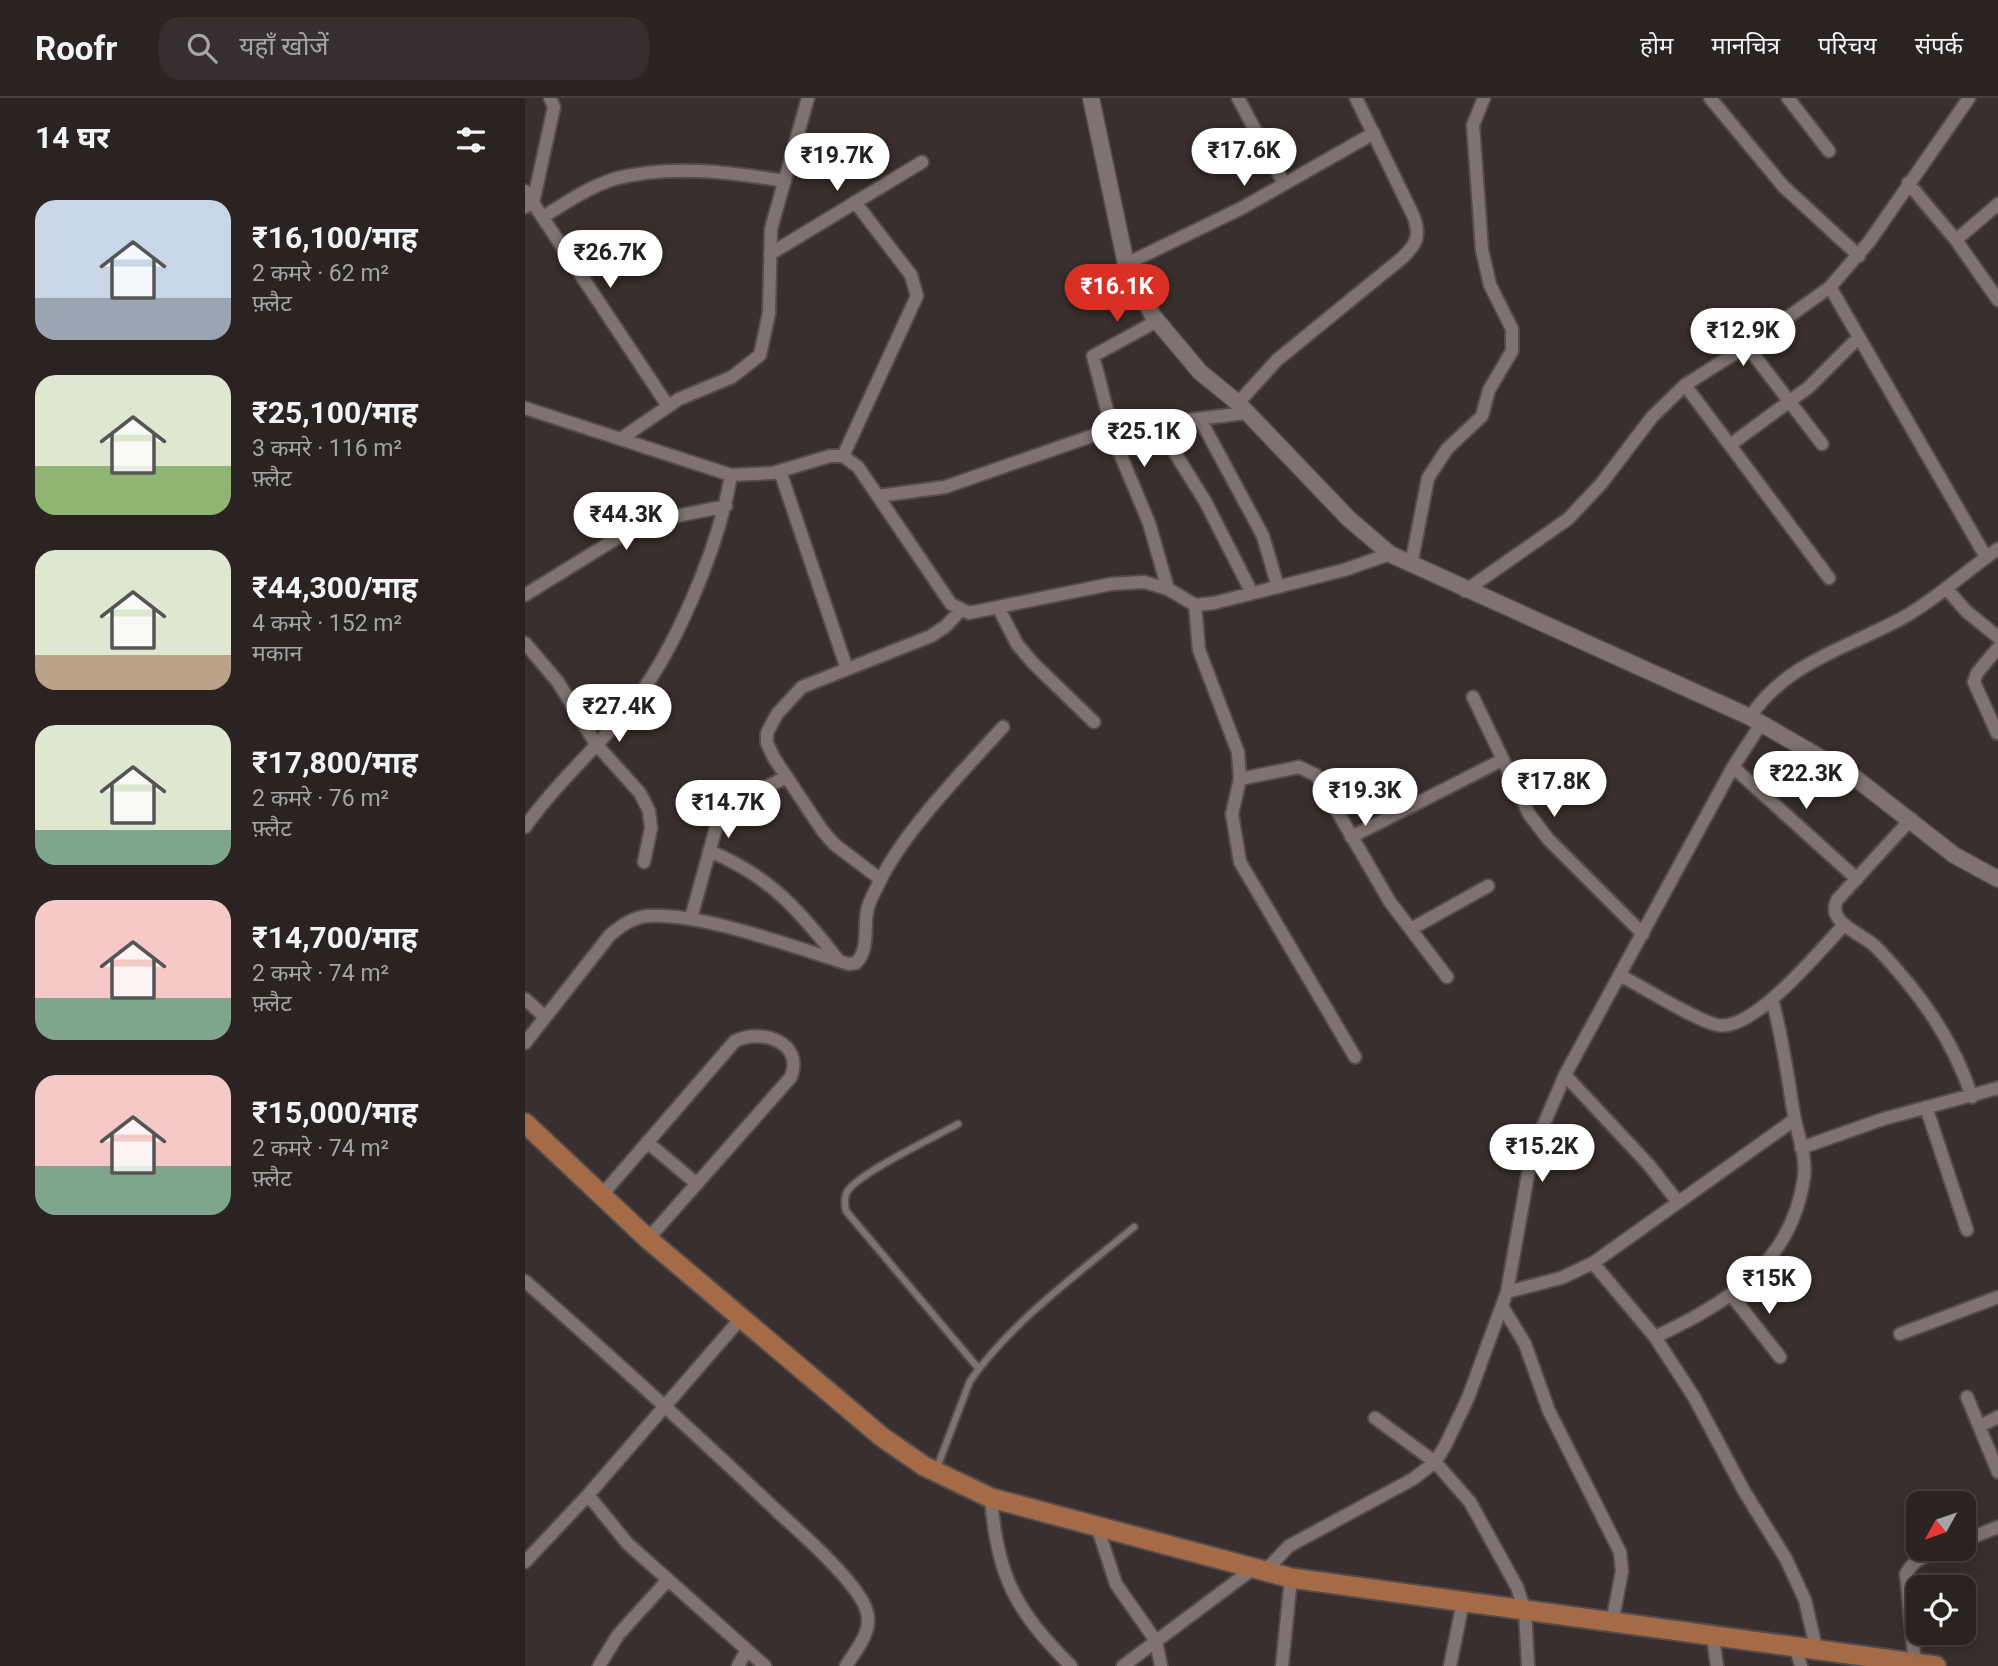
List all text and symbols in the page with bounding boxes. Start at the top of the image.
search box [159,17,649,80]
text: Roofr [35,29,117,68]
icon: search [183,29,221,67]
text: यहाँ खोजें [239,31,329,61]
text: होम [1640,32,1673,60]
text: मानचित्र [1711,32,1780,60]
text: परिचय [1818,32,1877,60]
text: संपर्क [1915,32,1963,60]
text: 14 घर [35,120,110,155]
icon: filters [452,121,490,159]
pin: ₹17.6K [1187,129,1301,188]
pin: ₹19.7K [780,134,894,193]
text: ₹17.6K [1208,137,1280,164]
text: ₹19.7K [801,142,873,169]
text: ₹16,100/माह [252,220,418,255]
icon: home [91,228,175,312]
pin: ₹26.7K [553,230,667,290]
text: ₹26.7K [574,239,646,266]
text: 2 कमरे · 62 m² [252,260,389,287]
pin: ₹16.1K [1060,264,1174,324]
text: ₹16.1K [1081,273,1153,300]
text: फ़्लैट [252,290,292,317]
pin: ₹12.9K [1686,308,1800,368]
text: ₹12.9K [1707,317,1779,344]
text: ₹25,100/माह [252,395,418,430]
icon: home [91,403,175,487]
pin: ₹25.1K [1087,410,1201,469]
text: ₹25.1K [1108,418,1180,445]
text: 3 कमरे · 116 m² [252,435,402,462]
text: फ़्लैट [252,465,292,492]
pin: ₹44.3K [569,492,683,552]
text: ₹44.3K [590,501,662,528]
text: ₹44,300/माह [252,570,418,605]
icon: home [91,578,175,662]
text: 4 कमरे · 152 m² [252,610,402,637]
text: मकान [252,640,302,667]
pin: ₹27.4K [562,684,676,744]
text: ₹27.4K [583,693,655,720]
text: ₹17,800/माह [252,745,418,780]
pin: ₹22.3K [1749,752,1863,811]
icon: home [91,753,175,837]
pin: ₹17.8K [1497,760,1611,819]
text: ₹22.3K [1770,760,1842,787]
pin: ₹19.3K [1308,768,1422,828]
text: ₹17.8K [1518,768,1590,795]
text: ₹19.3K [1329,777,1401,804]
pin: ₹14.7K [671,780,785,840]
text: 2 कमरे · 76 m² [252,785,389,812]
text: ₹14.7K [692,789,764,816]
text: फ़्लैट [252,815,292,842]
text: ₹14,700/माह [252,920,418,955]
icon: home [91,928,175,1012]
text: 2 कमरे · 74 m² [252,960,389,987]
text: फ़्लैट [252,990,292,1017]
text: ₹15,000/माह [252,1095,418,1130]
icon: home [91,1103,175,1187]
pin: ₹15.2K [1485,1124,1599,1184]
text: ₹15.2K [1506,1133,1578,1160]
text: 2 कमरे · 74 m² [252,1135,389,1162]
text: फ़्लैट [252,1165,292,1192]
pin: ₹15K [1728,1256,1810,1316]
text: ₹15K [1742,1265,1796,1292]
north arrow [1906,1491,1976,1561]
map controls [1906,1491,1976,1645]
button: locate [1906,1575,1976,1645]

